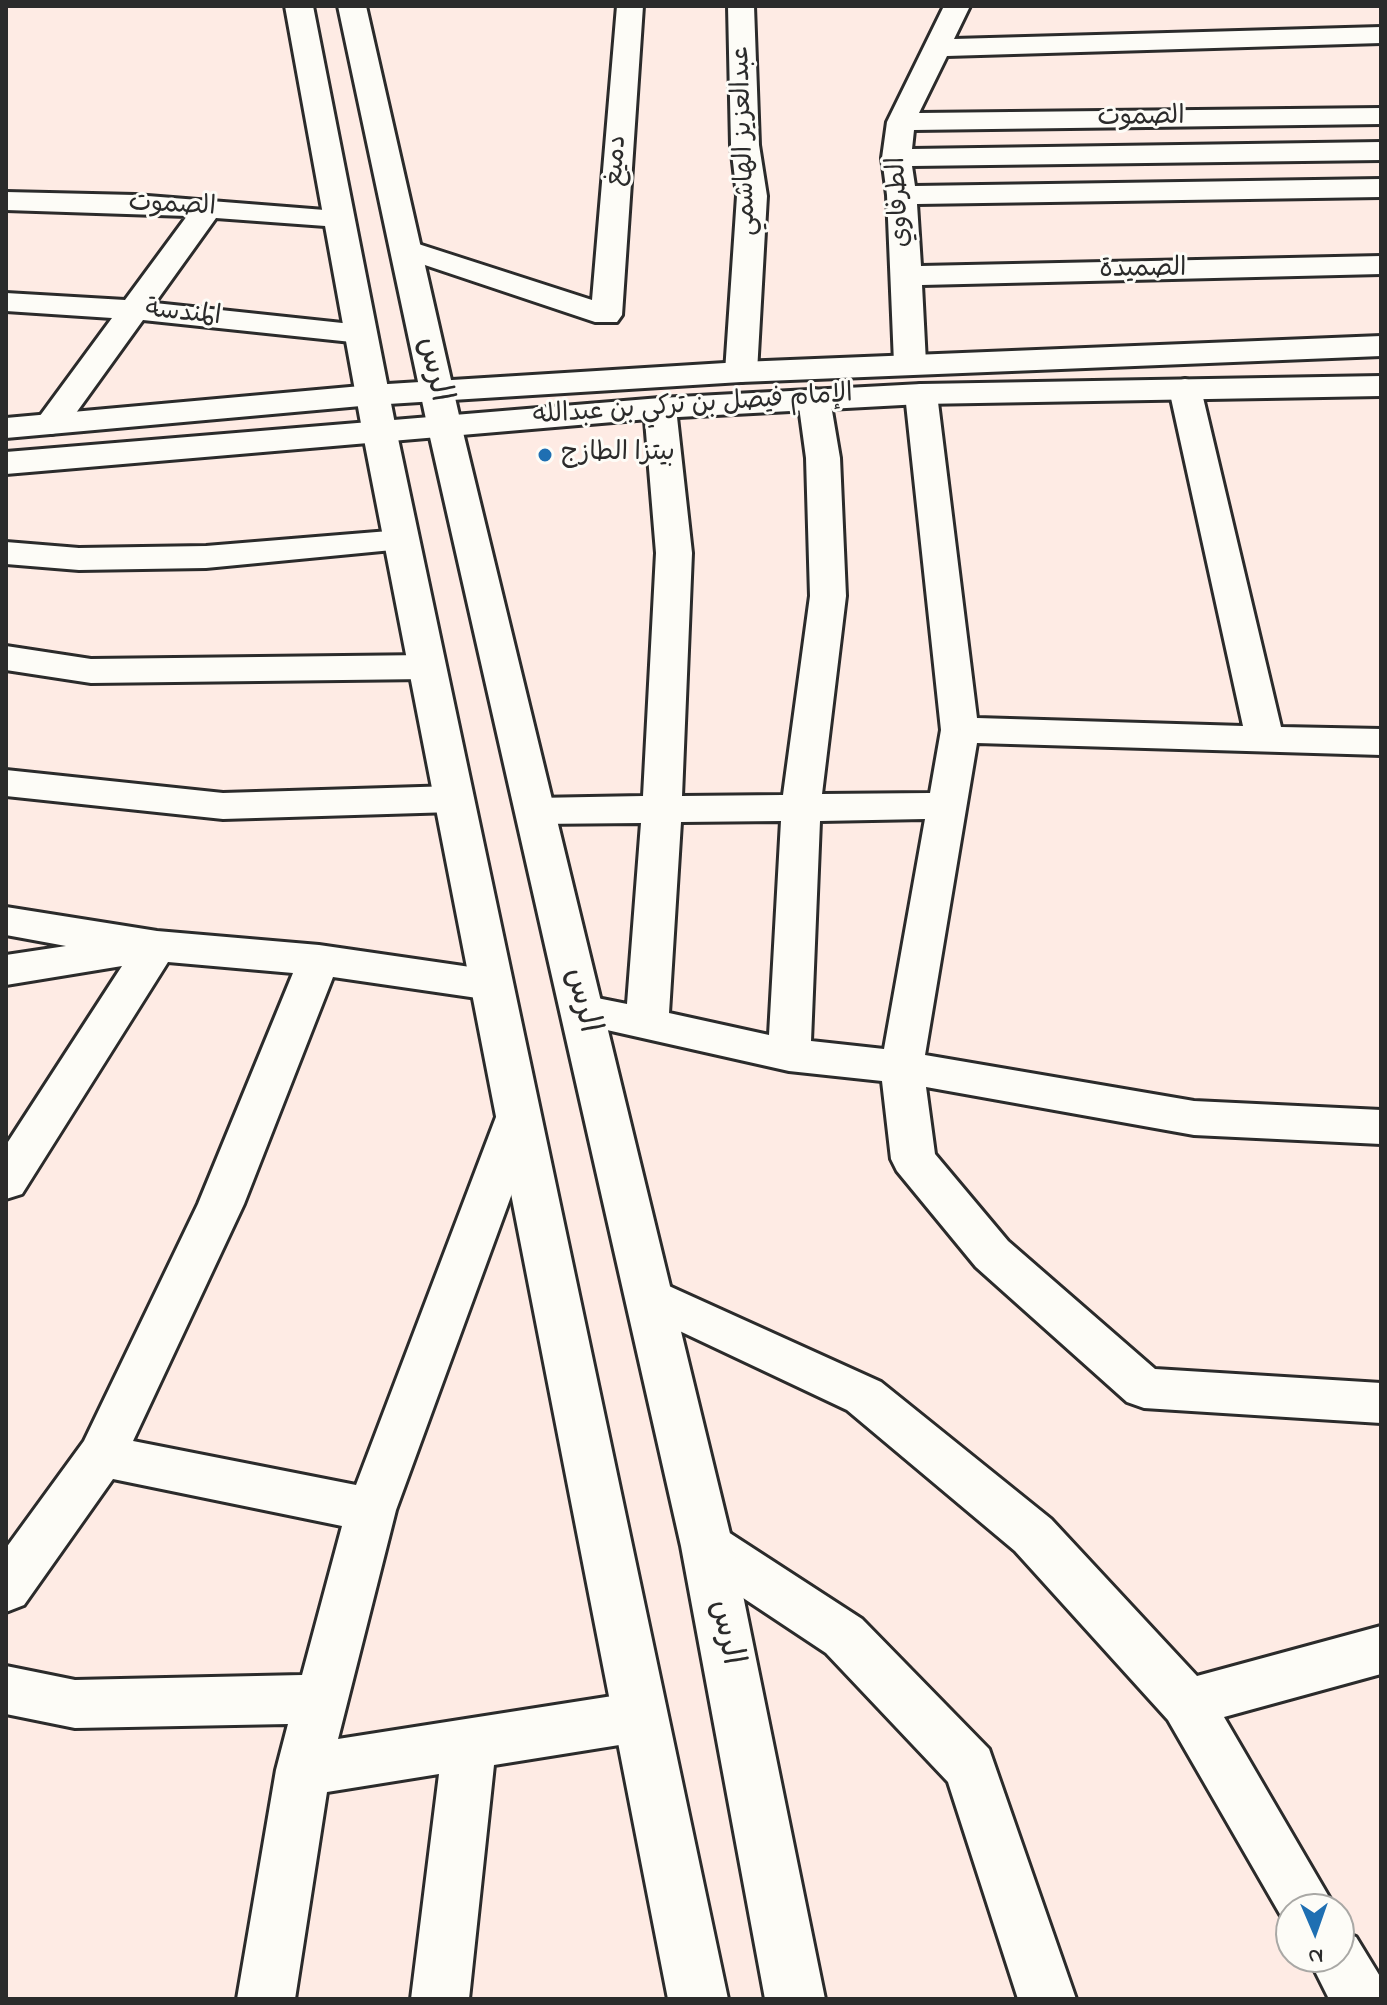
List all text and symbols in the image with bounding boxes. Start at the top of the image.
street label: عبدالعزيز الهاشمي [727,46,765,236]
street label: الصموت [1097,103,1185,135]
street label: دميغ [601,134,635,188]
street label: الطرفاوي [883,156,919,248]
street label: الصموت [128,189,216,225]
street label: الصميدة [1099,255,1187,287]
street label: المندسة [144,296,222,334]
street label: الرس [406,334,458,406]
street label: الإمام فيصل بن تركي بن عبدالله [532,380,854,434]
place label: بيتزا الطازج [561,439,675,471]
marker: بيتزا الطازج [536,446,554,464]
street label: الرس [554,965,606,1037]
street label: الرس [699,1597,749,1669]
north arrow [1275,1893,1355,1973]
text: N [1308,1939,1324,1971]

